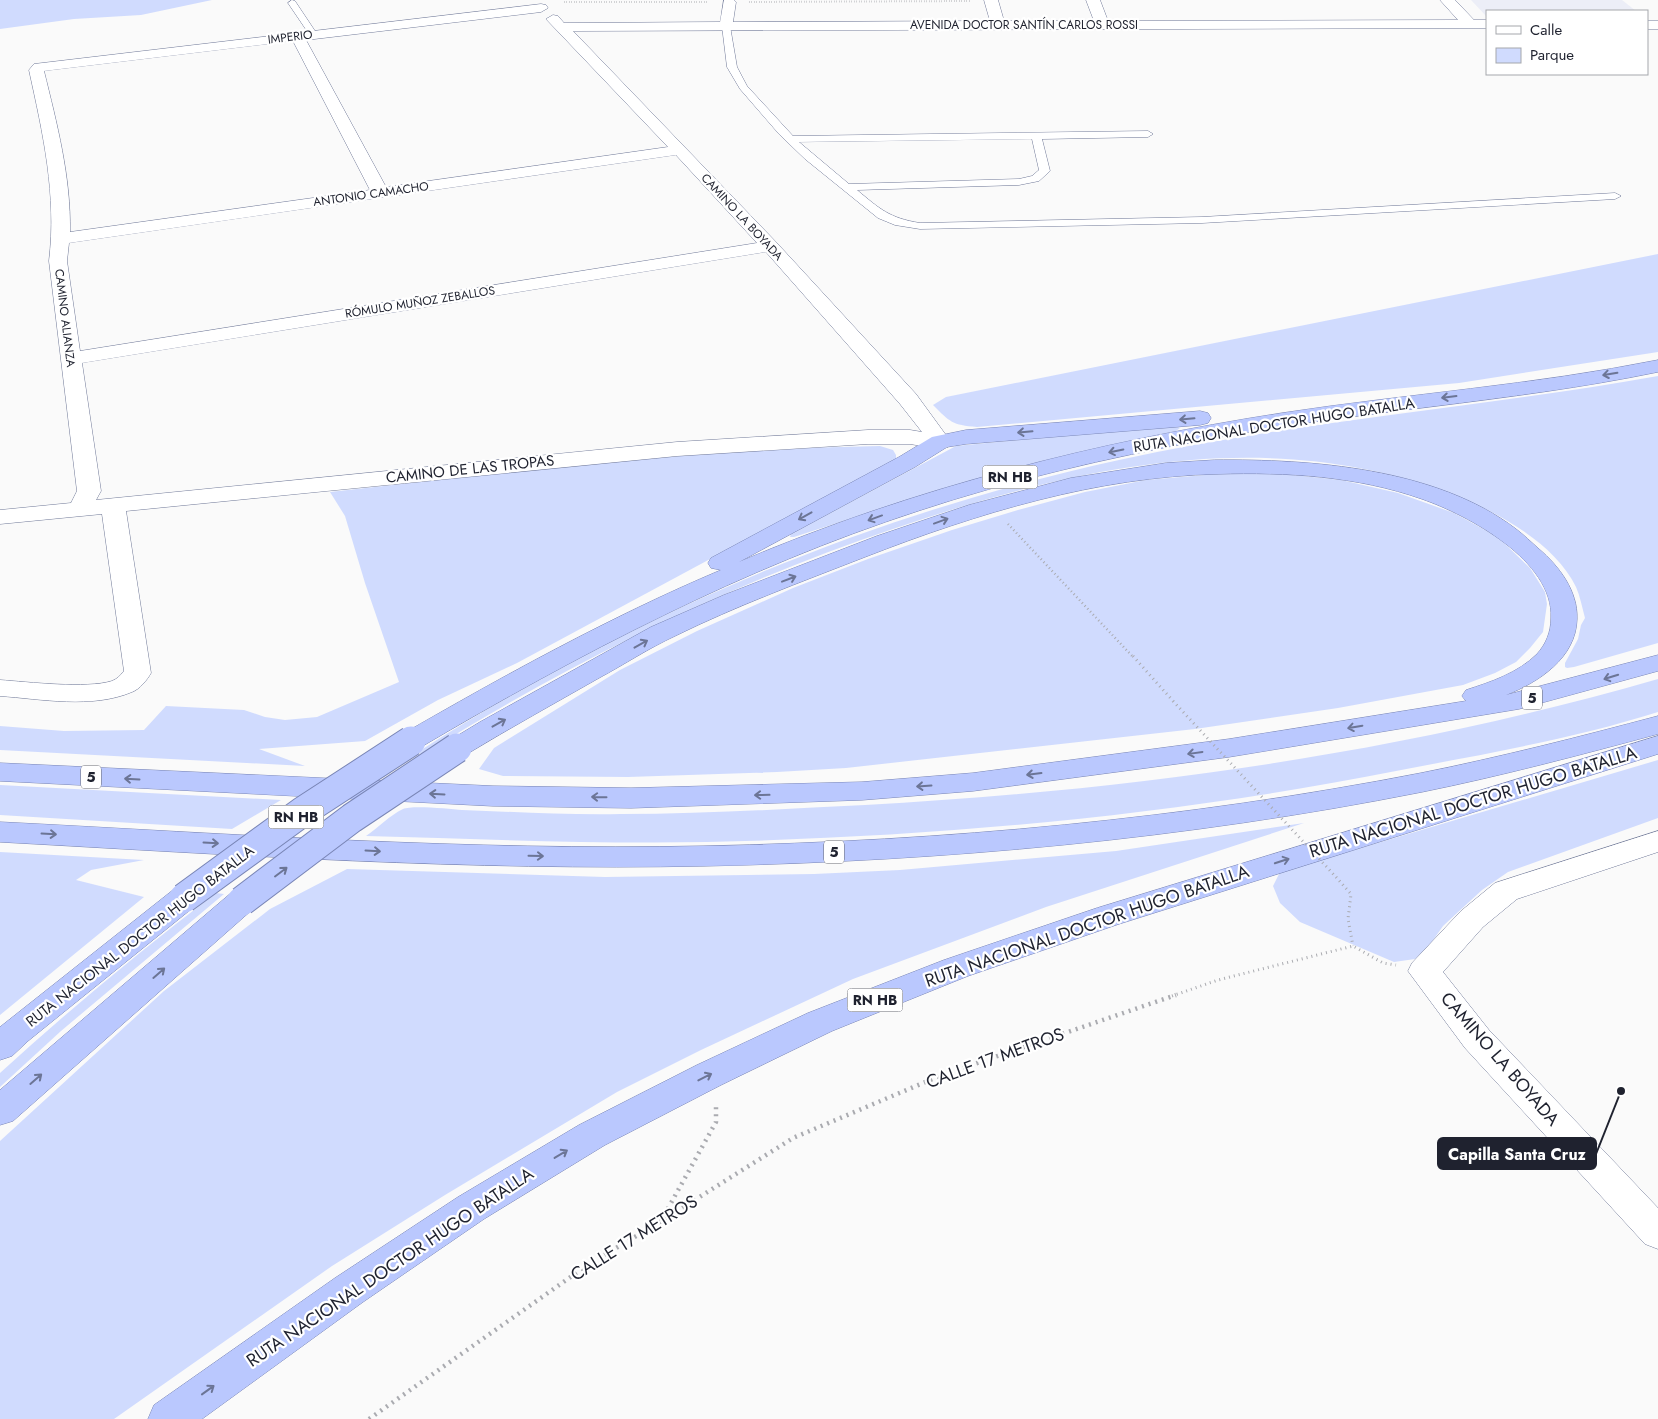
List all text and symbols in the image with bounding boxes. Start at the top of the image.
legend [1486,10,1648,75]
street label: AVENIDA DOCTOR SANTÍN CARLOS ROSSI [910,16,1138,34]
text: Calle [1530,19,1562,41]
street label: IMPERIO [267,25,313,49]
text: Parque [1530,44,1574,66]
street label: CAMINO LA BOYADA [697,169,787,265]
street label: ANTONIO CAMACHO [312,177,430,211]
street label: CAMINO ALIANZA [50,268,80,368]
street label: RÓMULO MUÑOZ ZEBALLOS [344,281,497,323]
one-way arrow [1602,370,1618,380]
street label: RUTA NACIONAL DOCTOR HUGO BATALLA [1132,392,1416,458]
one-way arrow [1441,392,1457,402]
one-way arrow [1180,414,1196,424]
one-way arrow [1018,428,1034,437]
one-way arrow [1108,447,1124,456]
street label: CAMINO DE LAS TROPAS [385,449,555,489]
road number: RN HB [982,466,1038,488]
one-way arrow [799,511,813,521]
one-way arrow [868,514,884,523]
one-way arrow [933,516,948,525]
one-way arrow [781,573,796,583]
one-way arrow [633,639,648,649]
one-way arrow [1604,673,1620,683]
road number: 5 [1522,686,1542,710]
one-way arrow [491,718,506,728]
one-way arrow [1348,723,1364,733]
street label: RUTA NACIONAL DOCTOR HUGO BATALLA [1306,740,1640,864]
one-way arrow [1187,748,1203,758]
road number: 5 [81,766,101,789]
one-way arrow [1026,769,1042,779]
one-way arrow [125,775,141,784]
one-way arrow [916,781,932,791]
one-way arrow [429,789,445,798]
one-way arrow [754,790,770,800]
one-way arrow [592,793,608,802]
road number: RN HB [268,806,324,829]
one-way arrow [40,830,56,839]
one-way arrow [203,838,219,847]
street label: RUTA NACIONAL DOCTOR HUGO BATALLA [21,840,259,1032]
road number: 5 [824,840,844,864]
one-way arrow [365,847,381,856]
one-way arrow [527,851,543,861]
one-way arrow [1274,855,1290,865]
street label: RUTA NACIONAL DOCTOR HUGO BATALLA [921,858,1253,994]
one-way arrow [274,867,288,877]
one-way arrow [153,967,166,978]
street label: CAMINO LA BOYADA [1434,986,1566,1132]
road number: RN HB [848,988,902,1012]
street label: CALLE 17 METROS [922,1021,1068,1095]
one-way arrow [697,1072,712,1082]
one-way arrow [30,1073,43,1084]
callout: Capilla Santa Cruz [1438,1138,1596,1169]
text: Capilla Santa Cruz [1448,1143,1587,1166]
one-way arrow [554,1148,568,1158]
street label: RUTA NACIONAL DOCTOR HUGO BATALLA [241,1161,539,1373]
street label: CALLE 17 METROS [565,1188,703,1288]
one-way arrow [201,1385,214,1396]

